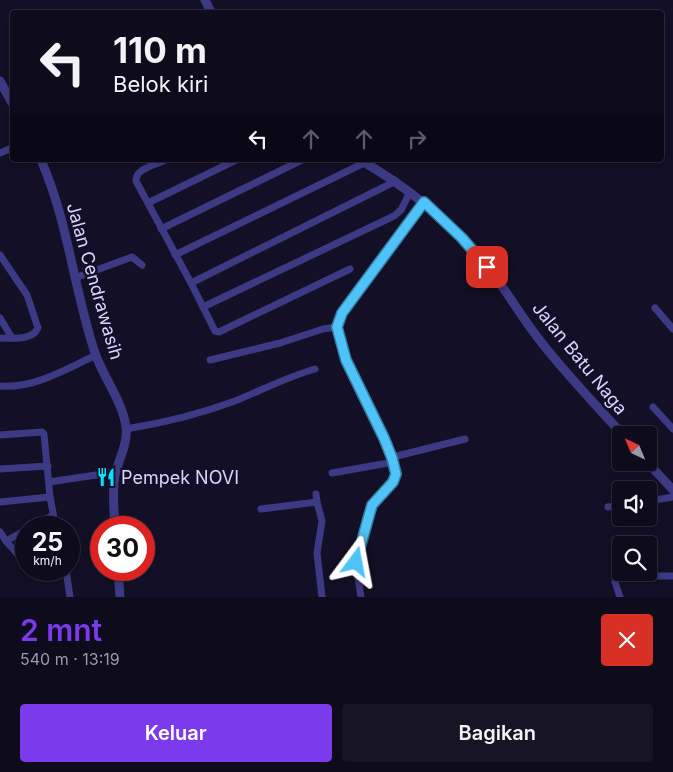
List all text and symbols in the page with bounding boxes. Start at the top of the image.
text: 110 m [113,29,207,71]
icon: left [30,30,95,95]
text: Belok kiri [113,71,208,97]
icon: left [244,125,272,153]
icon: ahead [297,125,325,153]
icon: ahead [350,125,378,153]
icon: right [403,125,431,153]
street label: Jalan Cendrawasih [63,200,127,362]
pin [466,246,508,288]
icon: arrive [473,253,501,281]
street label: Jalan Batu Naga [528,297,632,419]
north arrow [612,426,658,471]
map controls [612,426,657,581]
restaurant icon: Pempek NOVI [95,466,117,488]
place label: Pempek NOVI [121,467,239,488]
button: sound [612,481,657,526]
speed limit sign: 30 [90,516,155,581]
text: 25 [32,527,63,557]
position arrow [329,535,381,587]
button: search [612,536,657,581]
text: km/h [33,553,62,568]
text: 2 mnt [20,612,102,648]
button: close [601,614,653,666]
text: 540 m · 13:19 [20,649,120,669]
button: Keluar [20,704,332,762]
button: Bagikan [342,704,653,762]

